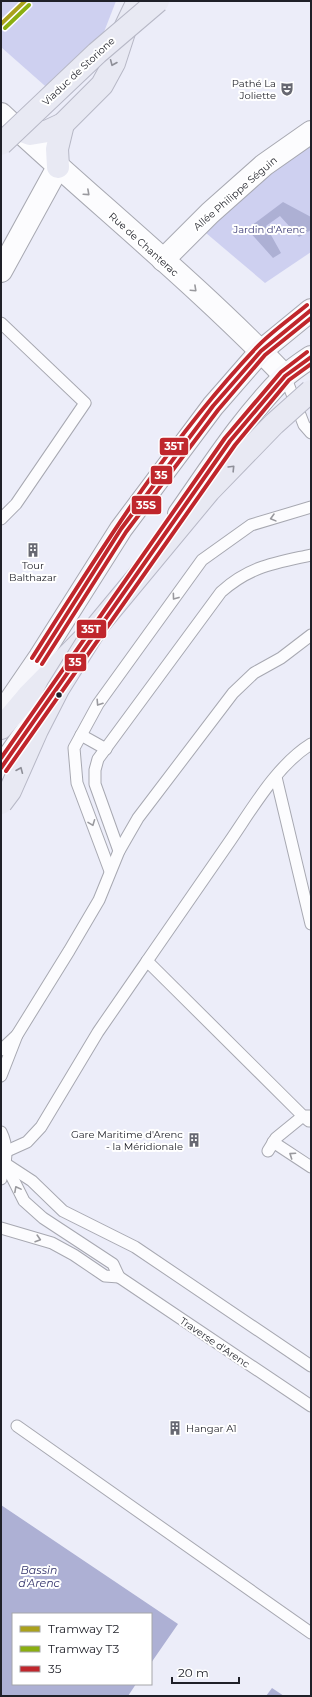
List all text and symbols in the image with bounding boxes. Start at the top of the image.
street label: Viaduc de Storione [39,34,117,108]
one-way arrow [110,59,118,66]
place label: Pathé La Joliette [232,77,276,102]
theatre icon: Pathé La Joliette [279,81,295,97]
street label: Allée Philippe Séguin [191,153,280,233]
one-way arrow [82,188,90,195]
street label: Rue de Chanterac [106,210,182,279]
park label: Jardin d’Arenc [232,223,305,236]
one-way arrow [189,284,197,292]
line badge: 35T [159,437,189,456]
text: 35T [163,439,184,453]
line badge: 35 [150,465,173,485]
one-way arrow [227,465,235,473]
text: 35 [154,468,168,482]
line badge: 35S [131,495,162,515]
text: 35S [135,498,156,512]
one-way arrow [270,513,277,522]
building icon: Tour Balthazar [25,542,41,558]
place label: Tour Balthazar [9,559,57,584]
one-way arrow [173,593,180,600]
line badge: 35T [76,619,107,639]
text: 35T [80,622,101,636]
line badge: 35 [64,653,87,672]
text: 35 [68,655,82,669]
unlabelled marker [54,690,64,700]
one-way arrow [96,699,104,706]
one-way arrow [15,766,23,774]
one-way arrow [88,820,96,827]
place label: Gare Maritime d'Arenc - la Méridionale [71,1128,183,1153]
building icon: Gare Maritime d'Arenc - la Méridionale [186,1132,202,1148]
one-way arrow [289,1152,296,1160]
one-way arrow [14,1185,22,1193]
one-way arrow [35,1234,42,1243]
street label: Traverse d'Arenc [177,1314,253,1371]
building icon: Hangar A1 [167,1420,183,1436]
place label: Hangar A1 [186,1422,237,1435]
water label: Bassin d'Arenc [18,1563,61,1590]
legend [12,1613,152,1685]
text: Tramway T2 [48,1621,120,1636]
text: Tramway T3 [48,1641,120,1656]
scale bar [172,1659,239,1685]
text: 35 [48,1661,62,1676]
text: 20 m [178,1665,209,1680]

